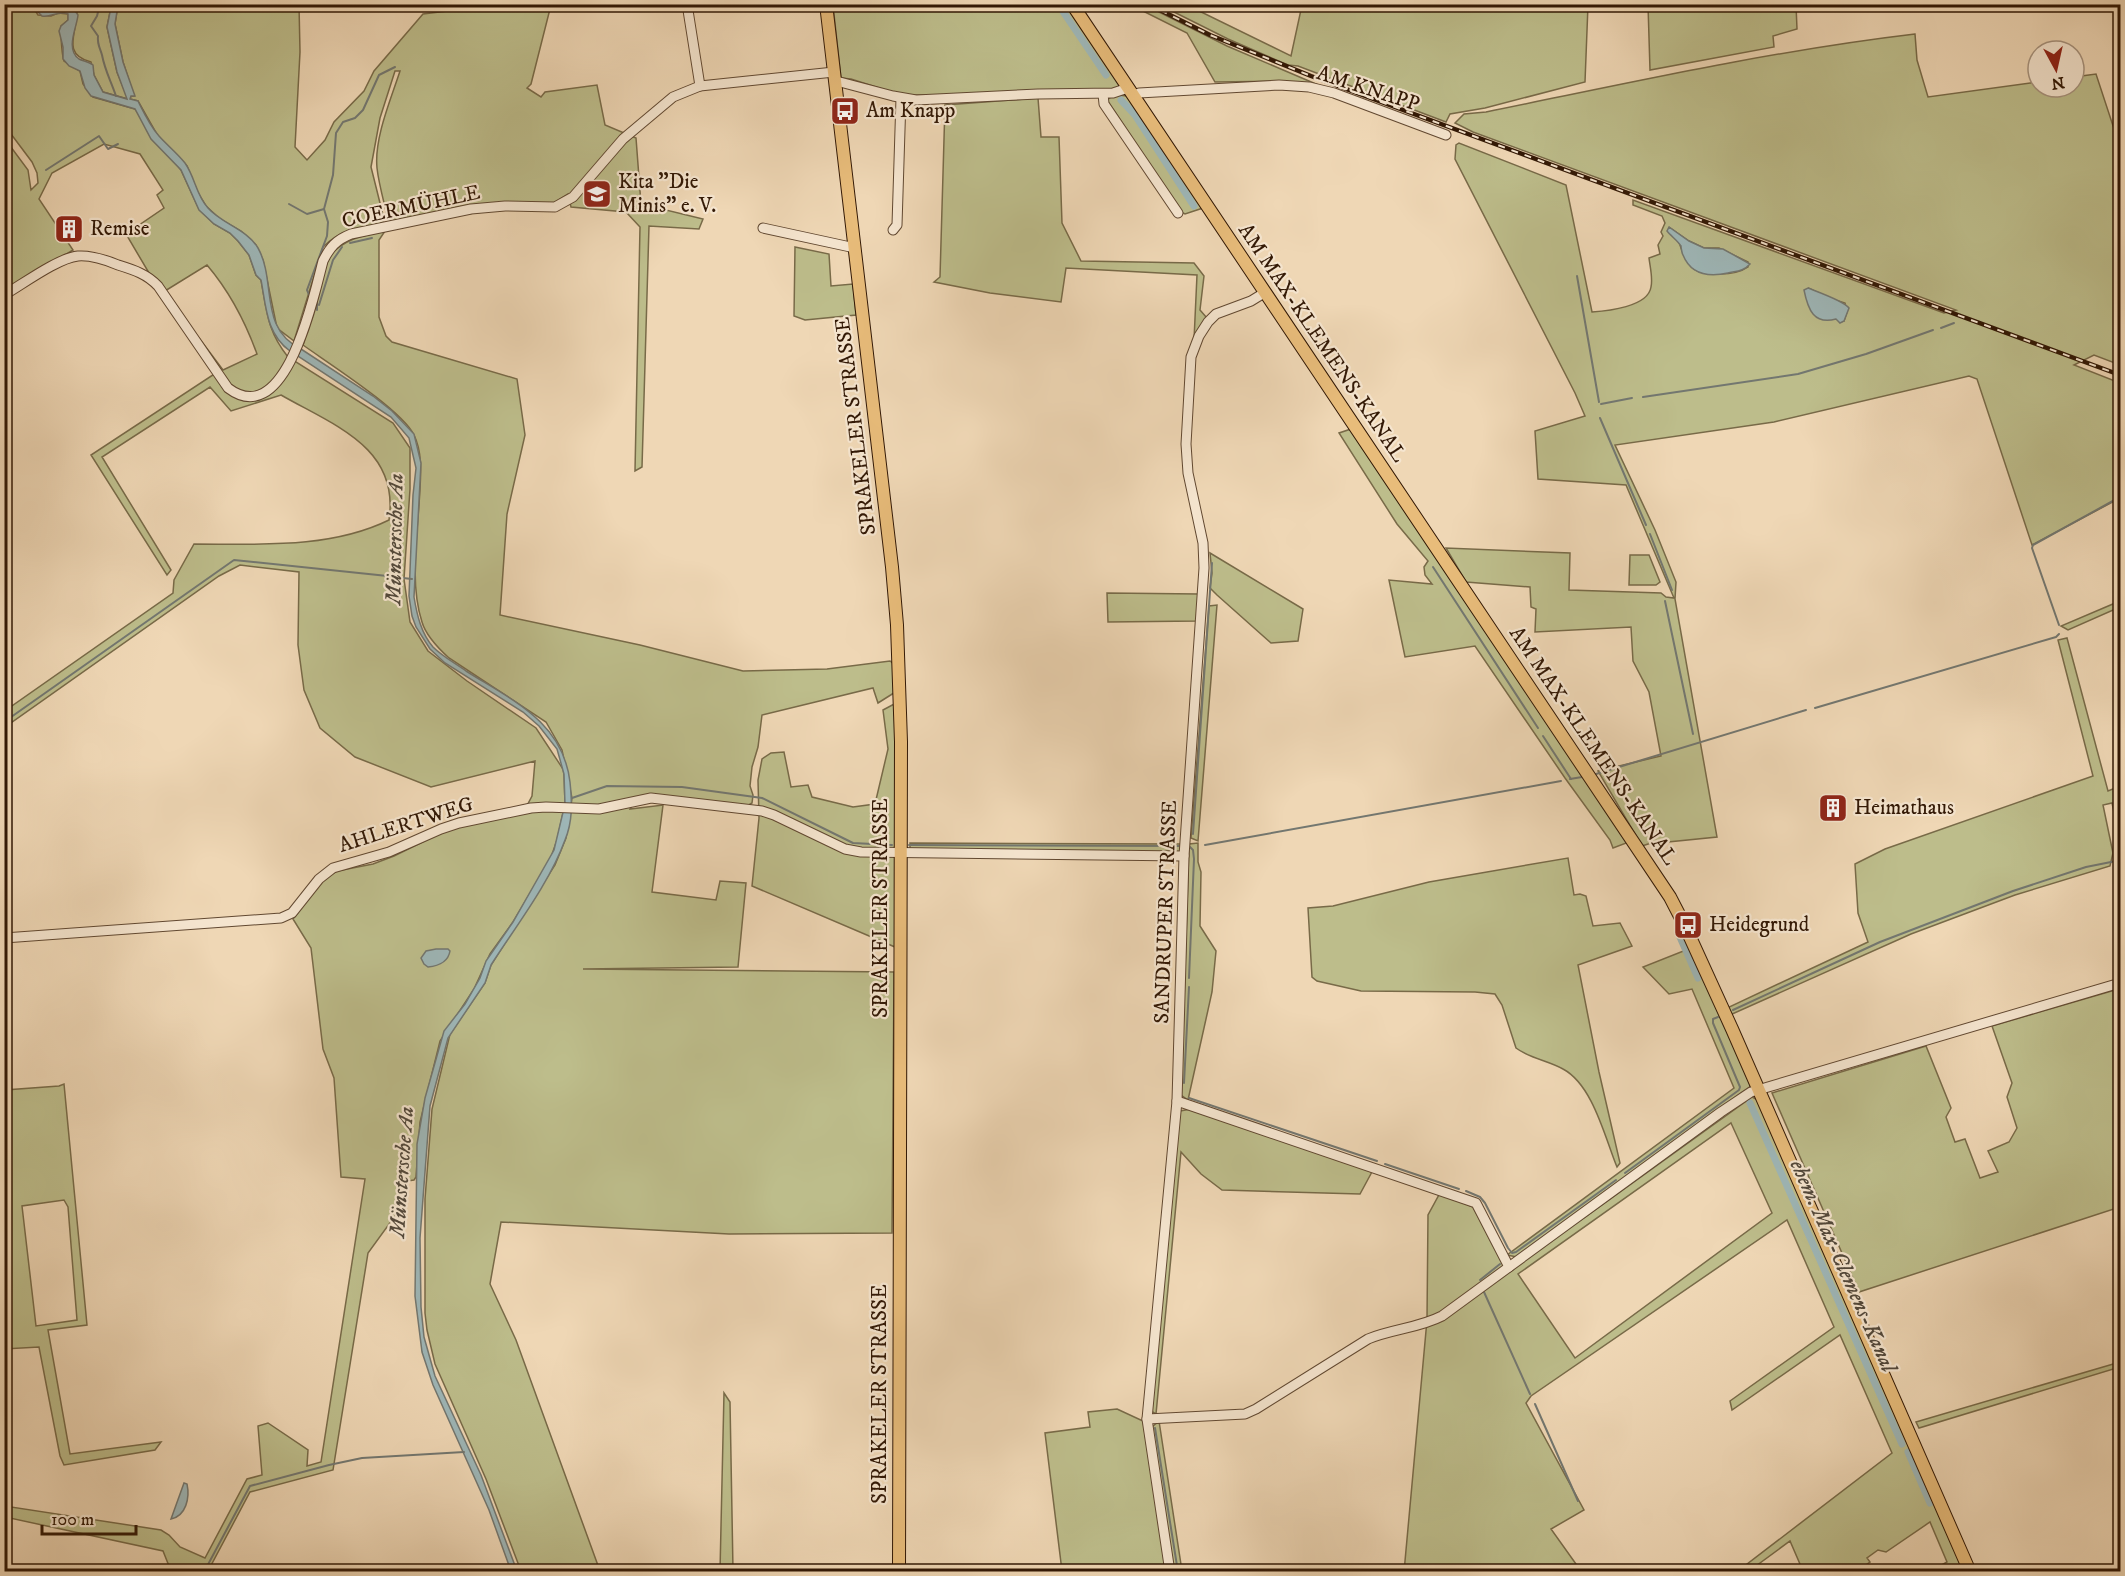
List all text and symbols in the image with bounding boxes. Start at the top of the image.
north arrow [2026,39,2086,99]
street label: AM KNAPP [1313,60,1423,118]
text: N [2050,72,2066,94]
bus stop icon: Am Knapp [829,95,861,127]
place label: Am Knapp [866,98,955,124]
place label: Kita "Die Minis" e. V. [618,169,716,219]
school or university icon: Kita "Die Minis" e. V. [581,178,613,210]
street label: COERMÜHLE [339,179,483,234]
building icon: Remise [53,213,85,245]
place label: Remise [90,216,150,242]
street label: AM MAX-KLEMENS-KANAL [1232,219,1412,467]
street label: SPRAKELER STRASSE [830,315,882,537]
water label: Münstersche Aa [380,473,410,607]
street label: AM MAX-KLEMENS-KANAL [1503,622,1683,870]
street label: AHLERTWEG [335,791,477,859]
building icon: Heimathaus [1817,792,1849,824]
place label: Heimathaus [1854,795,1954,821]
street label: SPRAKELER STRASSE [868,798,894,1018]
street label: SANDRUPER STRASSE [1149,800,1183,1024]
bus stop icon: Heidegrund [1672,909,1704,941]
place label: Heidegrund [1709,912,1810,938]
water label: Münstersche Aa [384,1106,420,1240]
water label: ehem. Max-Clemens-Kanal [1784,1156,1903,1378]
street label: SPRAKELER STRASSE [867,1284,893,1504]
scale bar [42,1498,136,1536]
text: 100 m [51,1509,94,1531]

